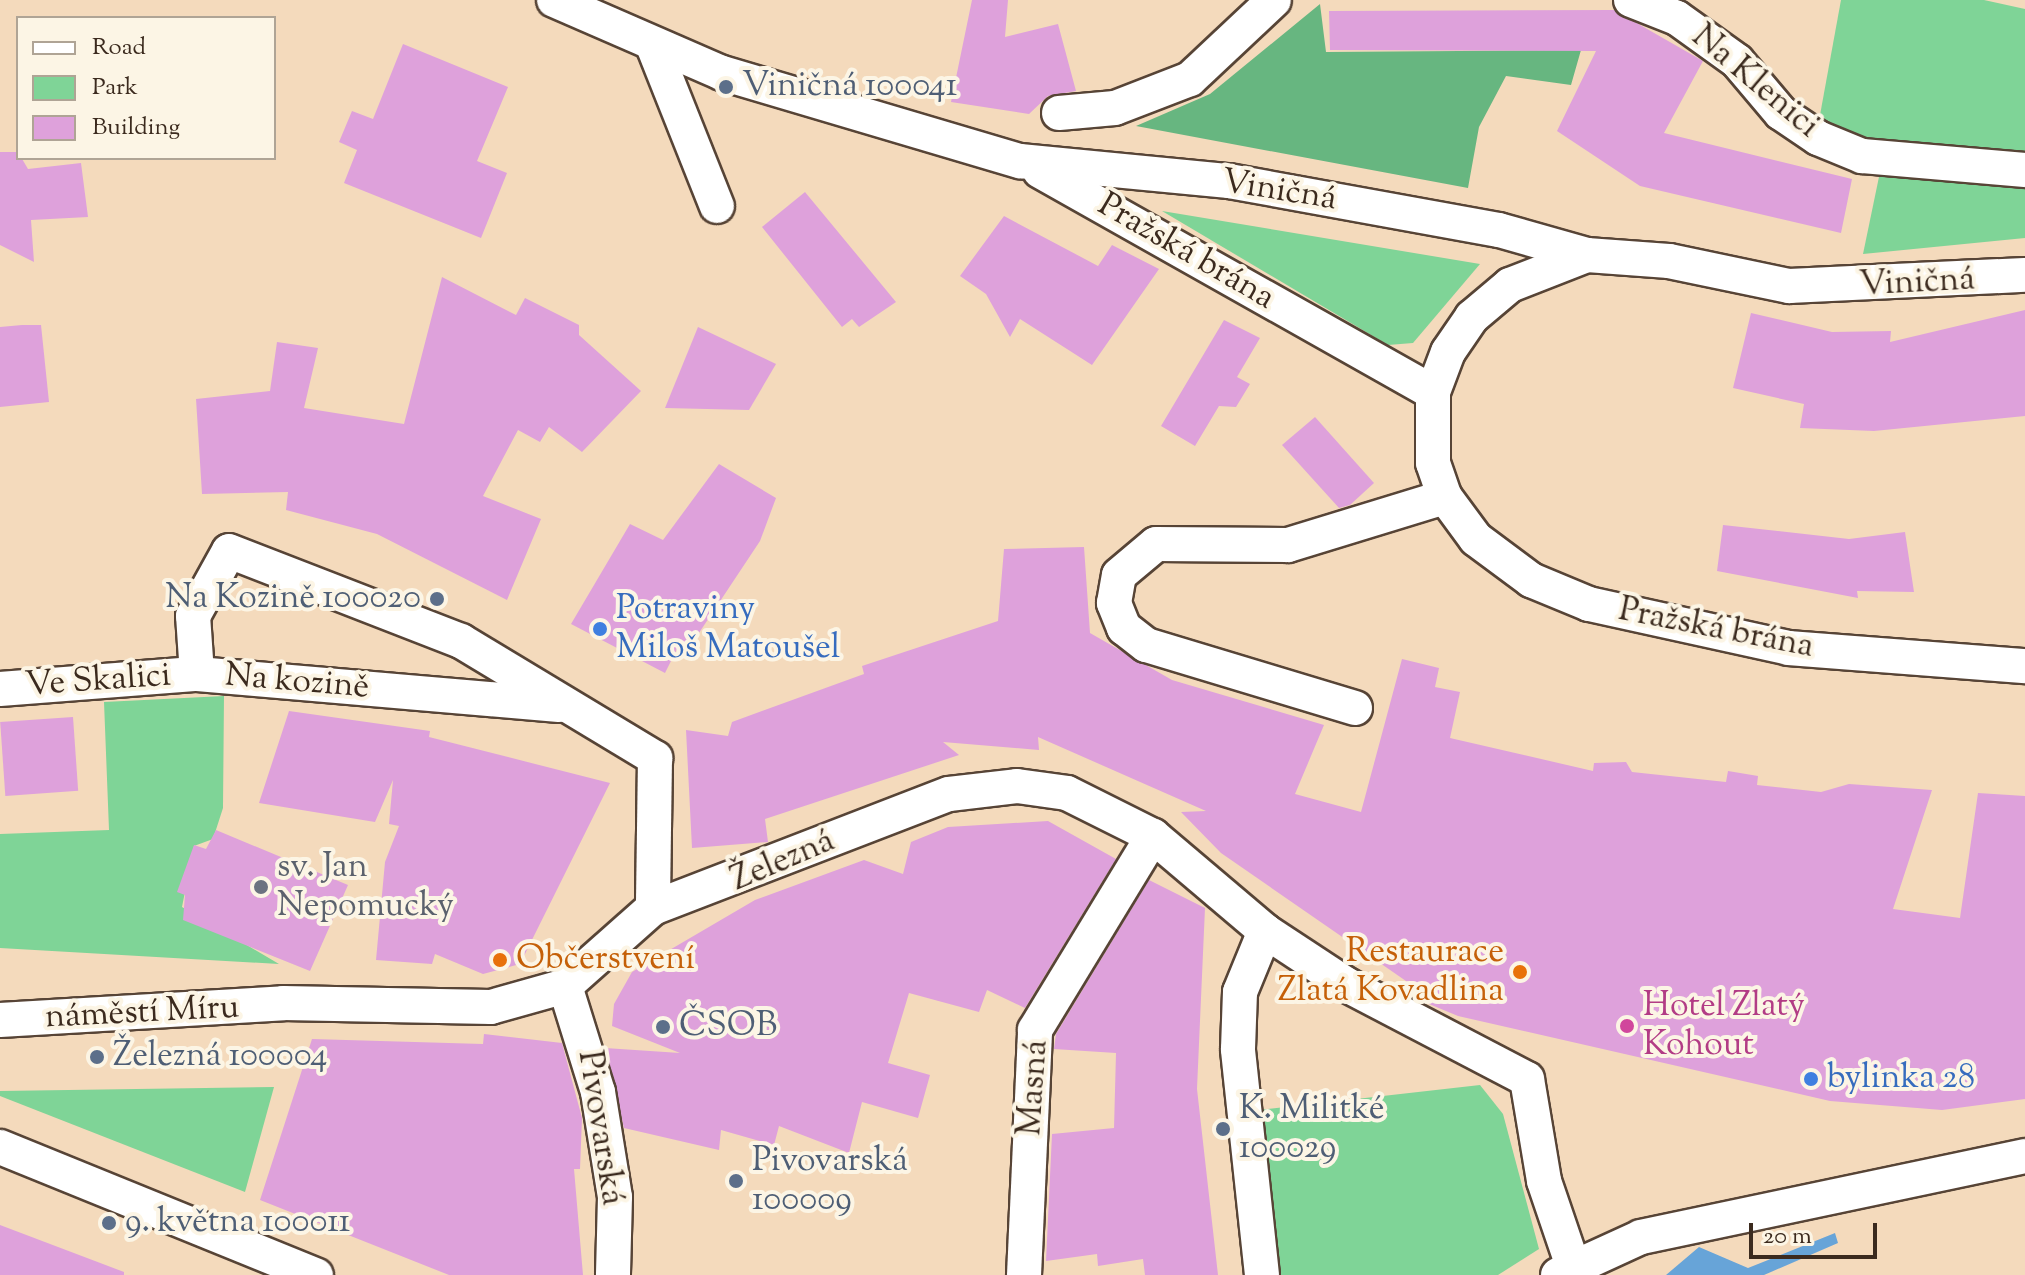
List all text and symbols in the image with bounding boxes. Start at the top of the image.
legend [16,16,276,160]
street label: Na Klenici [1683,17,1827,147]
text: Road [92,31,146,65]
place label: Viničná 100041 [742,67,957,107]
text: Park [92,71,138,105]
marker: Viničná 100041 [717,78,735,96]
text: Building [92,111,180,145]
street label: Viničná [1219,162,1339,220]
street label: Pražská brána [1090,185,1282,319]
street label: Viničná [1858,260,1976,306]
place label: Na Kozině 100020 [165,579,421,619]
place label: Potraviny Miloš Matoušel [616,589,840,668]
marker: Na Kozině 100020 [428,590,446,608]
street label: Pražská brána [1615,590,1817,668]
marker: Potraviny Miloš Matoušel [591,620,609,638]
street label: Na kozině [223,655,371,709]
street label: Ve Skalici [24,656,172,706]
street label: Železná [725,821,841,901]
place label: sv. Jan Nepomucký [277,847,454,926]
marker: sv. Jan Nepomucký [252,878,270,896]
place label: Restaurace Zlatá Kovadlina [1278,932,1504,1012]
place label: Občerstvení [516,940,695,980]
marker: Občerstvení [491,951,509,969]
marker: Restaurace Zlatá Kovadlina [1511,963,1529,981]
place label: Hotel Zlatý Kohout [1643,986,1805,1066]
street label: náměstí Míru [44,988,240,1038]
place label: ČSOB [679,1007,777,1047]
marker: Hotel Zlatý Kohout [1618,1017,1636,1035]
marker: ČSOB [654,1018,672,1036]
place label: Železná 100004 [113,1037,327,1077]
street label: Masná [1010,1039,1058,1137]
marker: Železná 100004 [88,1048,106,1066]
street label: Pivovarská [568,1048,632,1208]
place label: bylinka 28 [1827,1059,1975,1099]
marker: bylinka 28 [1802,1070,1820,1088]
place label: K. Militké 100029 [1239,1089,1385,1168]
marker: K. Militké 100029 [1214,1120,1232,1138]
place label: Pivovarská 100009 [752,1141,908,1220]
marker: Pivovarská 100009 [727,1172,745,1190]
place label: 9. května 100011 [125,1203,350,1243]
scale bar [1753,1207,1881,1257]
marker: 9. května 100011 [100,1214,118,1232]
text: 20 m [1763,1220,1812,1254]

